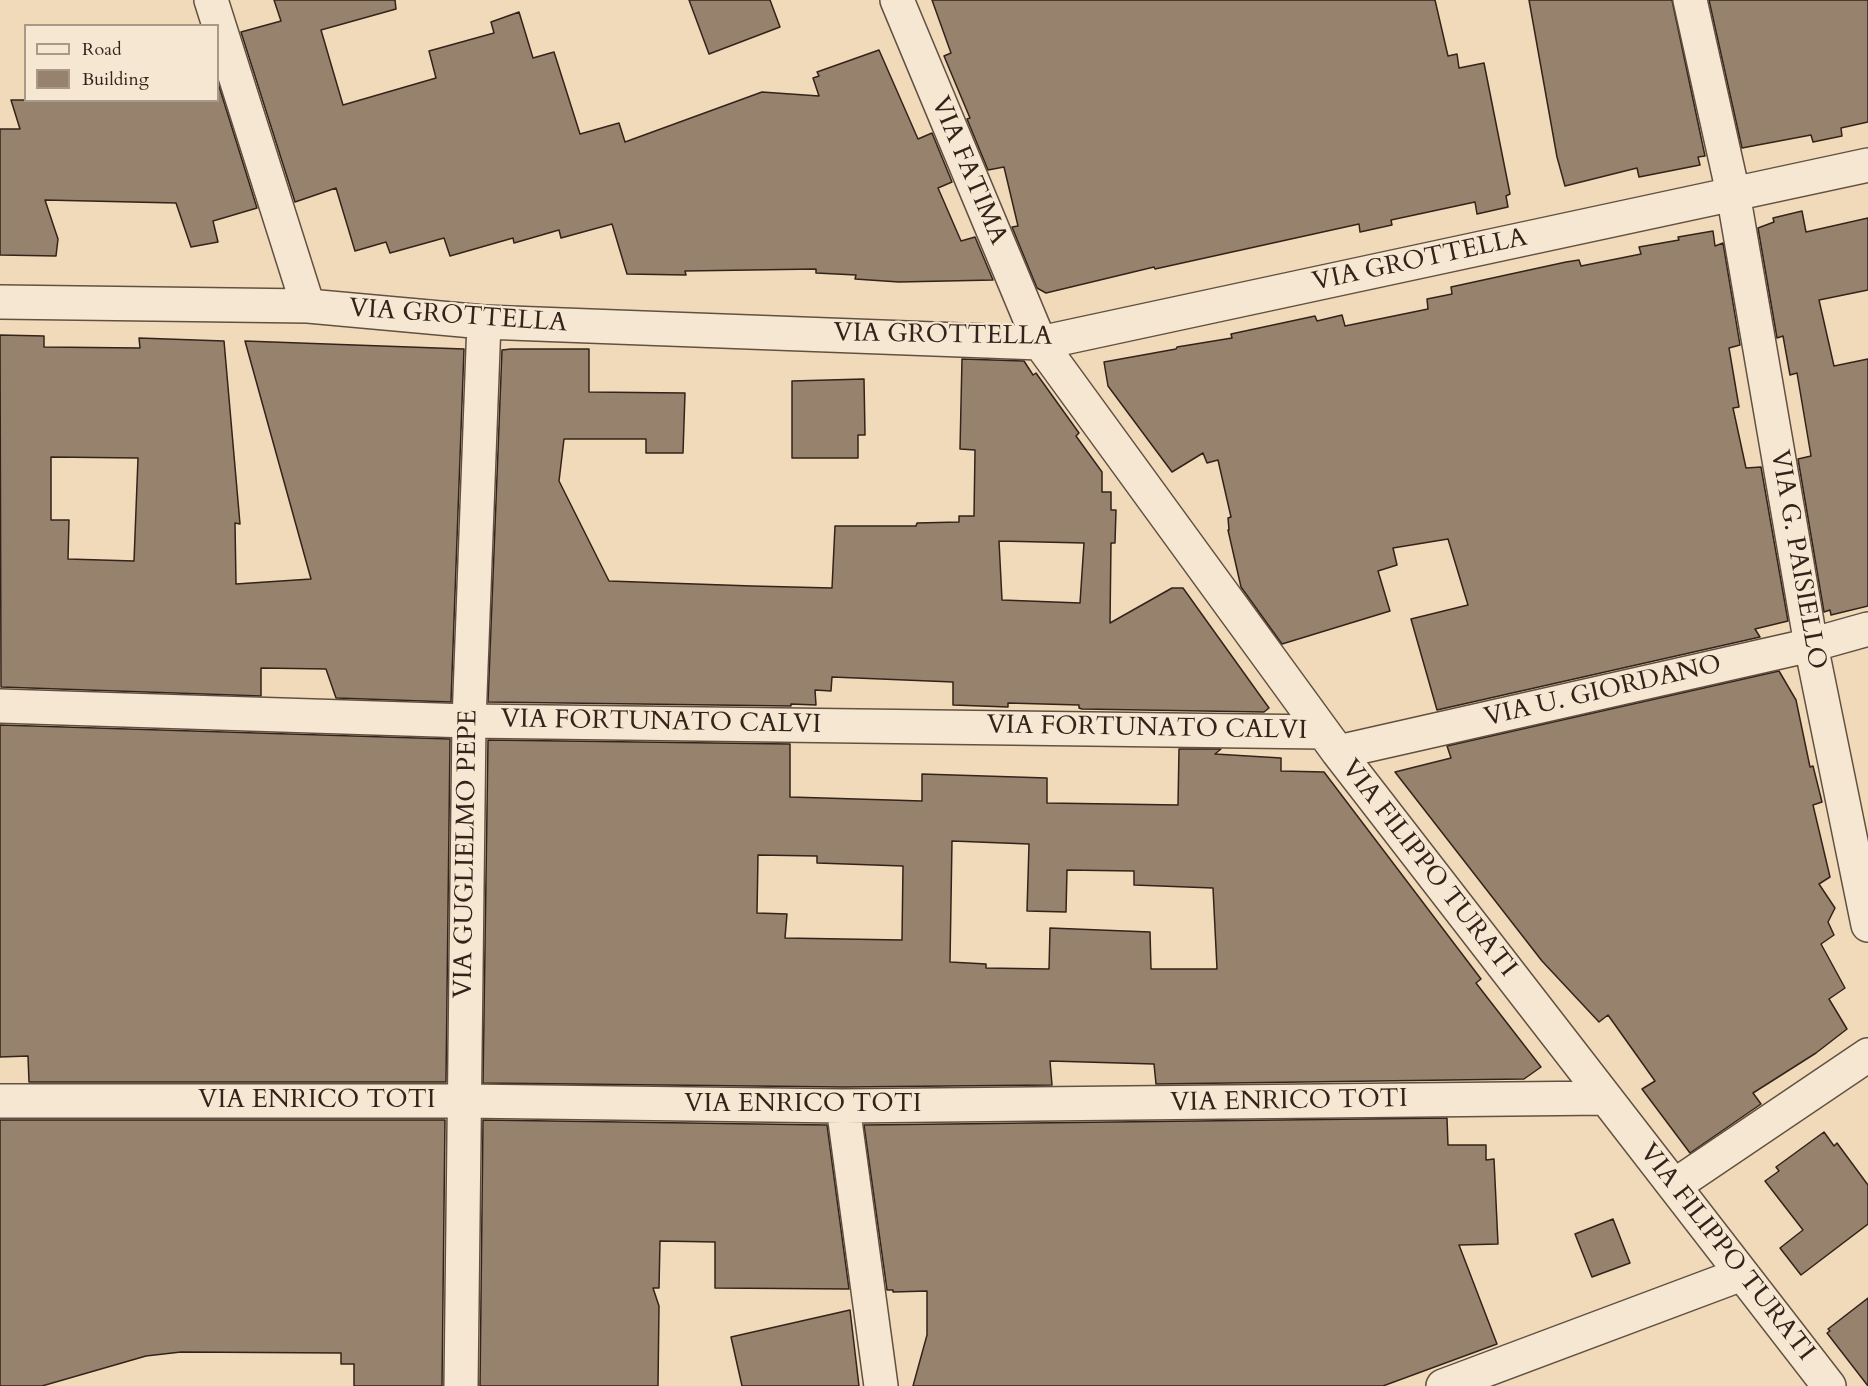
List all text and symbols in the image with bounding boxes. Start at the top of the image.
legend [24,24,219,102]
text: Road [82,37,122,62]
text: Building [82,67,149,92]
street label: VIA FATIMA [923,92,1013,250]
street label: VIA GROTTELLA [1310,223,1530,299]
street label: VIA GROTTELLA [348,294,568,340]
street label: VIA GROTTELLA [833,318,1053,354]
street label: VIA G. PAISIELLO [1762,448,1832,672]
street label: VIA U. GIORDANO [1481,650,1725,734]
street label: VIA FORTUNATO CALVI [501,705,821,741]
street label: VIA GUGLIELMO PEPE [449,709,485,999]
street label: VIA FORTUNATO CALVI [987,711,1307,747]
street label: VIA FILIPPO TURATI [1334,754,1522,984]
street label: VIA ENRICO TOTI [1170,1084,1408,1120]
street label: VIA ENRICO TOTI [198,1085,436,1117]
street label: VIA ENRICO TOTI [684,1089,922,1121]
street label: VIA FILIPPO TURATI [1632,1138,1820,1368]

